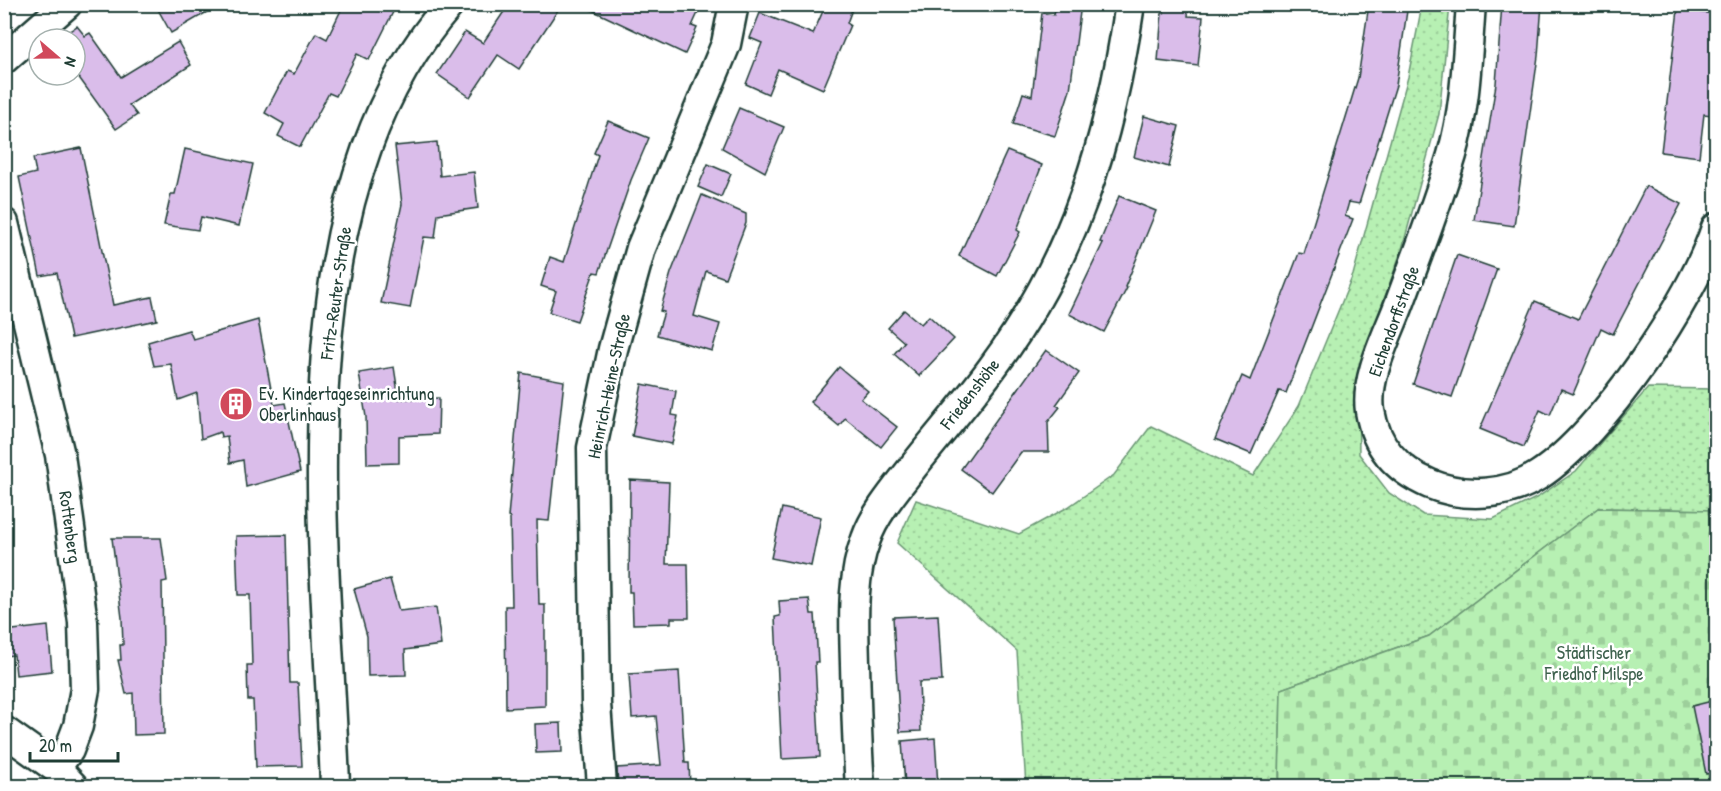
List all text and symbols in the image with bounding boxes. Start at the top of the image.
north arrow [27,27,87,87]
text: N [59,54,83,70]
street label: Fritz-Reuter-Straße [314,225,357,362]
street label: Eichendorffstraße [1362,262,1425,380]
street label: Heinrich-Heine-Straße [581,311,636,461]
street label: Friedenshöhe [933,353,1005,435]
place label: Ev. Kindertageseinrichtung Oberlinhaus [259,381,435,427]
building icon: Ev. Kindertageseinrichtung Oberlinhaus [218,386,254,422]
street label: Rottenberg [53,489,88,565]
park label: Städtischer Friedhof Milspe [1544,640,1643,686]
scale bar [30,725,118,763]
text: 20 m [39,733,72,758]

